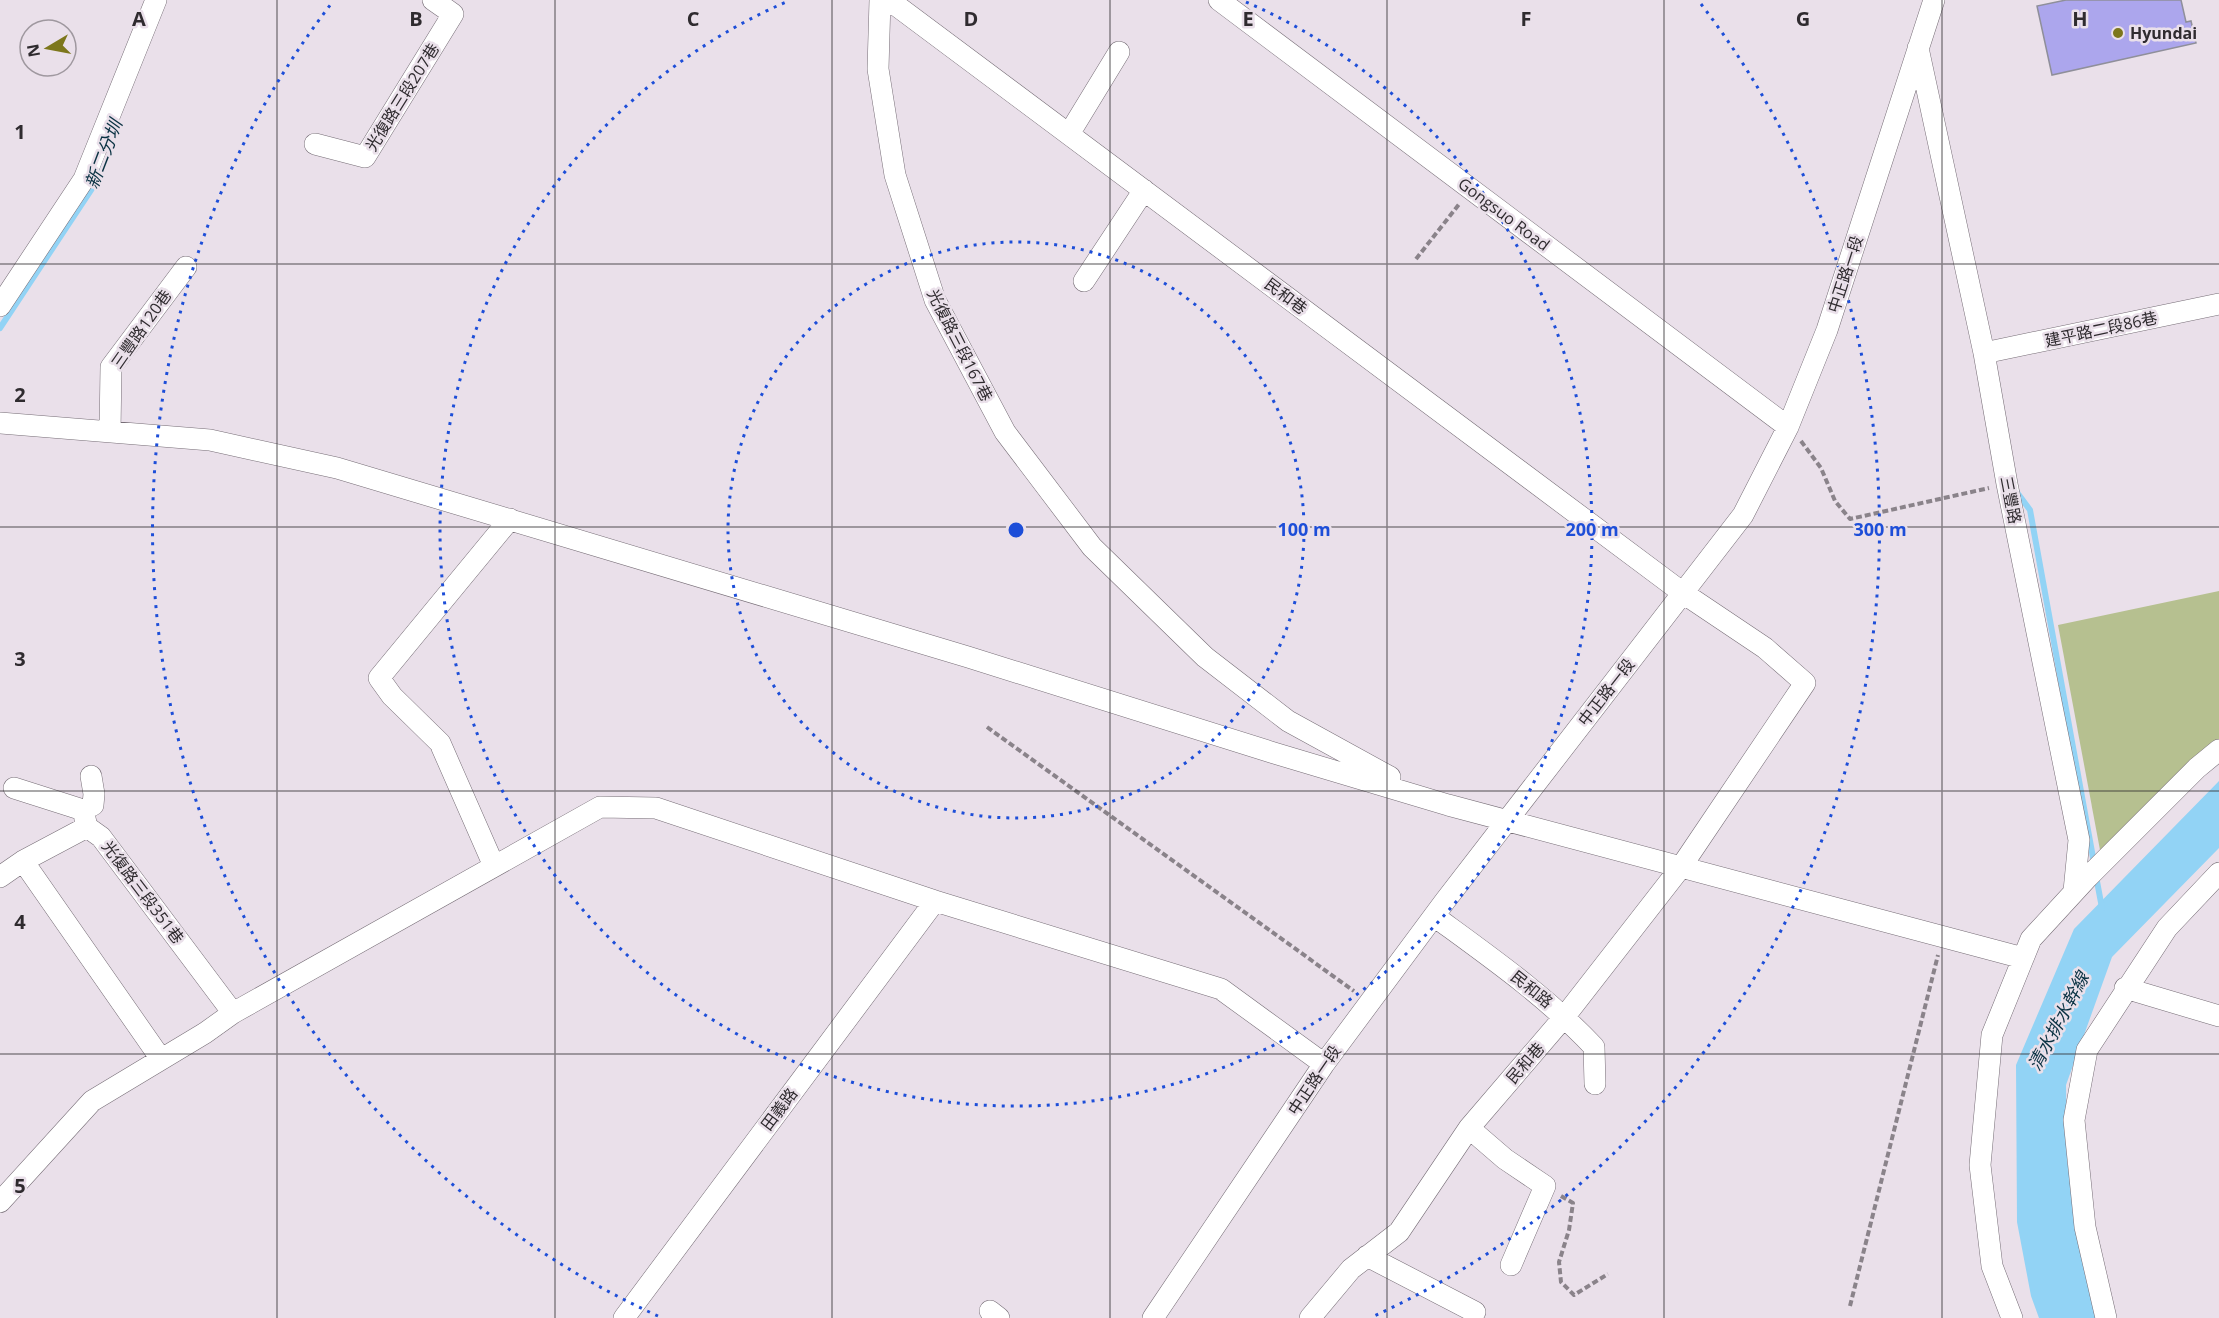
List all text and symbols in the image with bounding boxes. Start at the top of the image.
text: A [132,5,146,32]
text: B [409,5,423,32]
text: C [687,5,700,32]
text: D [964,5,978,32]
text: E [1242,5,1254,32]
text: F [1521,5,1531,32]
text: G [1796,5,1810,32]
text: H [2072,5,2088,32]
north arrow [18,18,78,78]
place label: Hyundai [2130,22,2197,44]
marker: Hyundai [2111,26,2125,40]
street label: 光復路三段207巷 [360,39,444,155]
text: N [21,42,45,59]
water label: 新二分圳 [79,113,128,192]
text: 1 [14,118,26,145]
street label: Gongsuo Road [1454,172,1554,256]
street label: 中正路一段 [1822,233,1868,315]
street label: 民和巷 [1260,273,1312,319]
street label: 三豐路120巷 [106,285,176,373]
street label: 光復路三段167巷 [922,285,998,405]
street label: 建平路二段86巷 [2043,306,2159,352]
text: 2 [14,381,26,408]
street label: 三豐路 [1996,474,2026,526]
text: 100 m [1277,517,1331,541]
text: 200 m [1565,517,1619,541]
text: 300 m [1853,517,1907,541]
centre of rings [1006,520,1026,540]
text: 3 [14,645,26,672]
street label: 中正路一段 [1573,654,1639,730]
street label: 光復路三段351巷 [97,836,189,948]
text: 4 [14,908,26,935]
street label: 民和路 [1506,965,1558,1013]
water label: 清水排水幹線 [2022,966,2095,1074]
street label: 民和巷 [1501,1038,1549,1088]
street label: 中正路一段 [1283,1041,1345,1119]
street label: 田義路 [756,1083,802,1135]
text: 5 [14,1172,26,1199]

